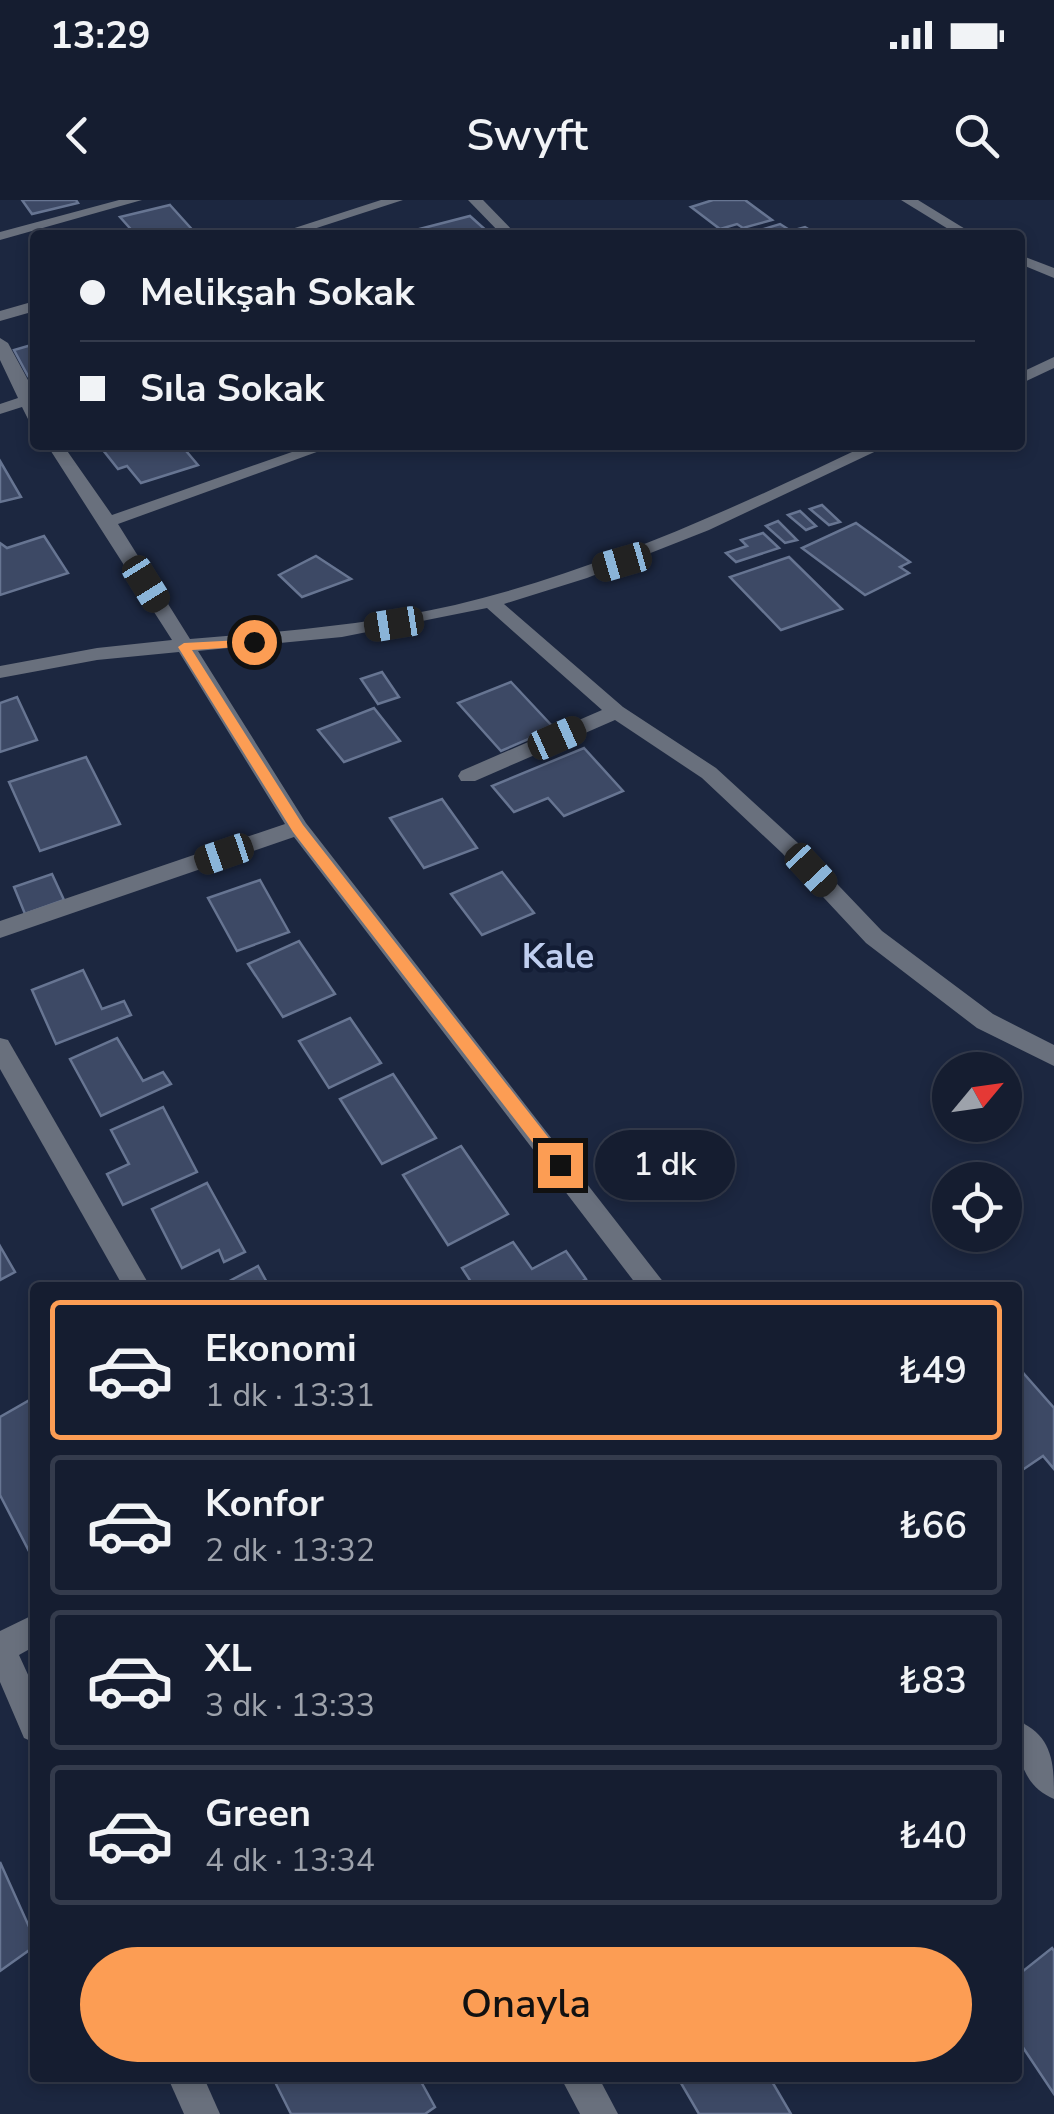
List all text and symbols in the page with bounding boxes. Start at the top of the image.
text: 13:29 [50,10,151,61]
text: Swyft [466,105,588,166]
icon: back [50,108,105,163]
icon: search [949,108,1004,163]
text: Melikşah Sokak [140,267,414,318]
text: Sıla Sokak [140,363,324,414]
car [589,539,655,585]
car [117,551,175,617]
car [362,604,426,644]
route start [232,620,277,665]
car [523,712,591,764]
car [191,830,257,878]
car [780,838,842,902]
district label: Kale [522,933,594,980]
north arrow [932,1052,1022,1142]
map controls [932,1052,1022,1252]
callout: 1 dk [595,1130,735,1200]
route end [538,1143,583,1188]
text: 1 dk [633,1143,697,1186]
button: locate [932,1162,1022,1252]
text: Ekonomi [205,1323,357,1374]
icon: car [85,1325,175,1415]
text: ₺49 [899,1345,967,1396]
text: 1 dk · 13:31 [205,1374,375,1417]
text: Konfor [205,1478,324,1529]
icon: car [85,1480,175,1570]
text: ₺66 [899,1500,967,1551]
text: 2 dk · 13:32 [205,1529,375,1572]
text: XL [205,1633,252,1684]
icon: car [85,1635,175,1725]
text: ₺83 [899,1655,967,1706]
text: 3 dk · 13:33 [205,1684,375,1727]
text: Green [205,1788,311,1839]
icon: car [85,1790,175,1880]
text: ₺40 [899,1810,967,1861]
text: 4 dk · 13:34 [205,1839,375,1882]
button: Onayla [80,1947,972,2062]

